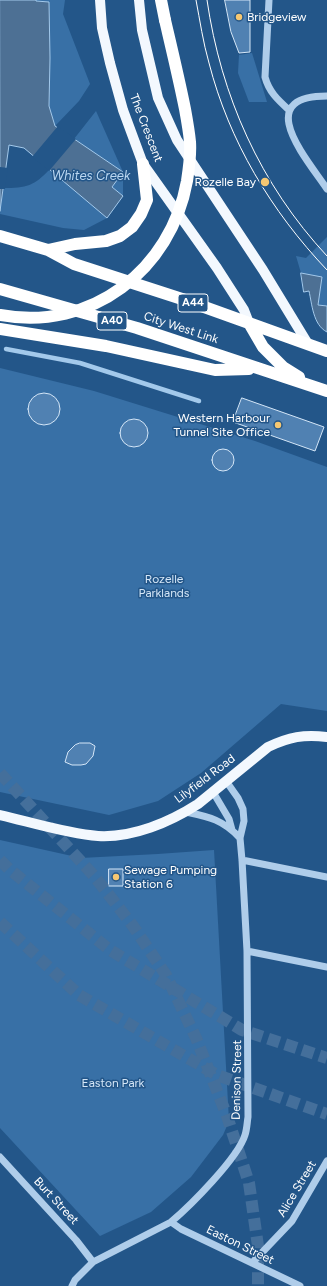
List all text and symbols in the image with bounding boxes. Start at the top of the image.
place label: Bridgeview [247,10,306,24]
marker: Bridgeview [234,12,244,22]
street label: The Crescent [126,92,166,164]
water label: Whites Creek [52,168,130,184]
place label: Rozelle Bay [195,175,256,189]
marker: Rozelle Bay [259,176,271,188]
road number: A44 [178,294,208,312]
street label: City West Link [142,309,220,347]
road number: A40 [97,312,127,330]
place label: Western Harbour Tunnel Site Office [174,411,270,439]
marker: Western Harbour Tunnel Site Office [273,420,283,430]
park label: Rozelle Parklands [139,572,189,600]
street label: Lilyfield Road [172,752,238,806]
place label: Sewage Pumping Station 6 [124,863,217,891]
marker: Sewage Pumping Station 6 [111,872,121,882]
street label: Denison Street [229,1040,245,1120]
park label: Easton Park [82,1076,144,1090]
street label: Alice Street [275,1158,319,1220]
street label: Burt Street [31,1174,81,1228]
street label: Easton Street [204,1222,276,1268]

